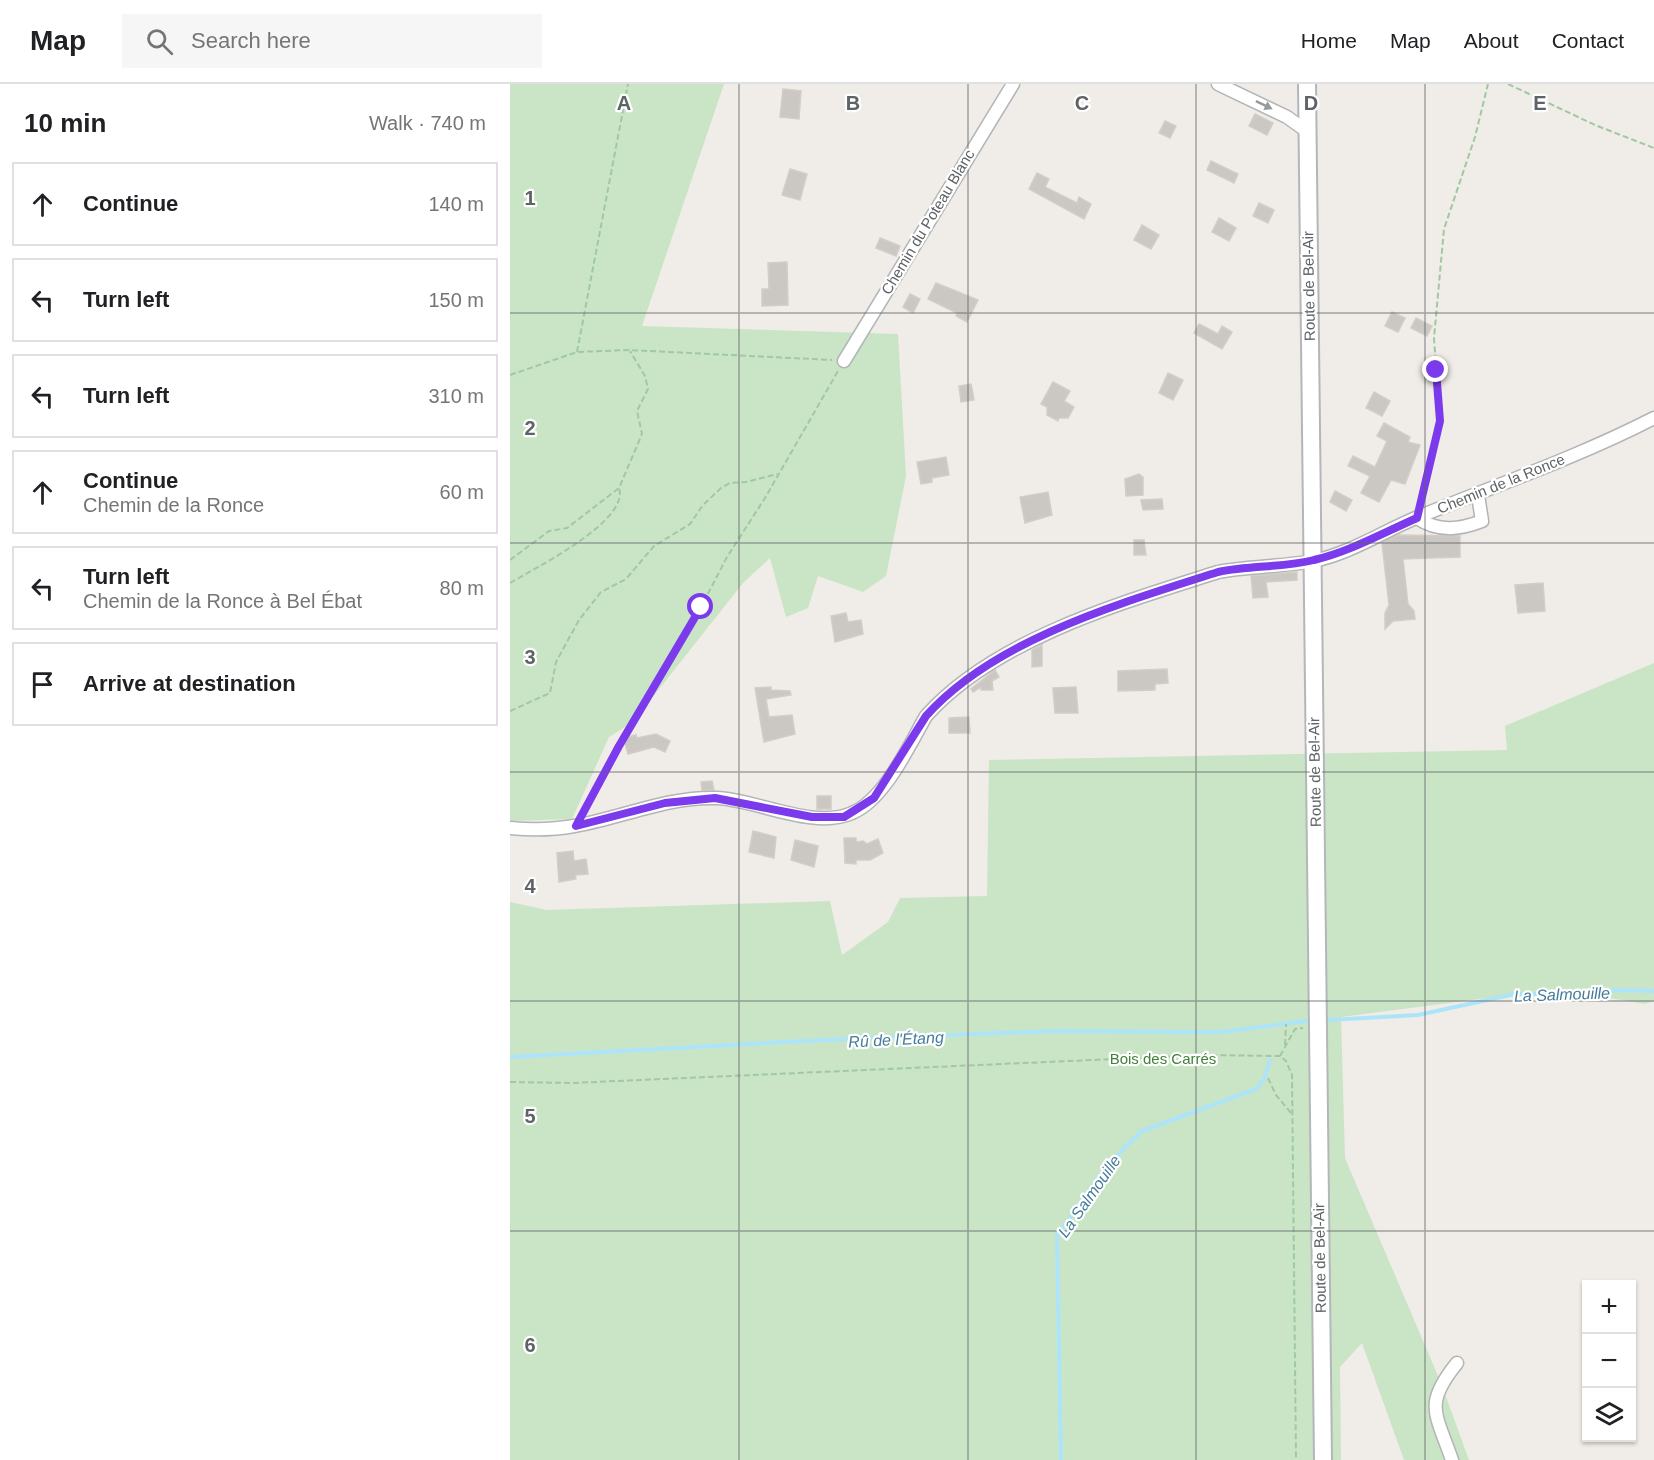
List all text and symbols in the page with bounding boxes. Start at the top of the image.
search box [122,14,542,68]
text: Map [30,25,86,56]
icon: search [143,25,176,58]
text: Search here [191,28,311,53]
text: Home [1301,29,1357,52]
text: Map [1390,29,1431,52]
text: About [1464,29,1519,52]
text: Contact [1552,29,1624,52]
text: A [617,92,631,114]
text: B [846,92,860,114]
text: C [1075,92,1089,114]
text: D [1304,92,1318,114]
text: E [1533,92,1547,114]
one-way arrow [1256,101,1273,110]
text: 10 min [24,108,106,138]
text: Walk · 740 m [369,112,486,134]
street label: Chemin du Poteau Blanc [878,146,978,297]
text: 1 [524,187,536,209]
icon: ahead [26,188,59,221]
text: Continue [83,191,178,216]
text: 140 m [428,193,484,215]
street label: Route de Bel-Air [1299,231,1318,341]
icon: left [26,284,59,317]
text: Turn left [83,287,169,312]
text: 150 m [428,289,484,311]
route end [1422,356,1448,382]
icon: left [26,380,59,413]
text: Turn left [83,383,169,408]
text: 310 m [428,385,484,407]
text: 2 [524,417,536,439]
street label: Chemin de la Ronce [1435,450,1567,517]
text: Continue [83,468,178,493]
icon: ahead [26,476,59,509]
text: 60 m [440,481,484,503]
text: Chemin de la Ronce [83,494,264,516]
text: Turn left [83,564,169,589]
icon: left [26,572,59,605]
text: 80 m [440,577,484,599]
text: Chemin de la Ronce à Bel Ébat [83,590,362,612]
route start [687,593,713,619]
text: 3 [524,646,536,668]
icon: arrive [26,668,59,701]
text: Arrive at destination [83,671,296,696]
street label: Route de Bel-Air [1305,717,1324,827]
text: 4 [524,875,536,897]
water label: La Salmouille [1514,984,1610,1005]
water label: Rû de l'Étang [848,1028,944,1050]
park label: Bois des Carrés [1110,1050,1216,1067]
text: 5 [524,1105,536,1127]
water label: La Salmouille [1055,1152,1124,1241]
street label: Route de Bel-Air [1310,1203,1329,1313]
map controls [1582,1280,1636,1442]
button: + [1582,1280,1636,1334]
text: 6 [524,1334,536,1356]
button: − [1582,1334,1636,1388]
button: layers [1582,1388,1636,1442]

